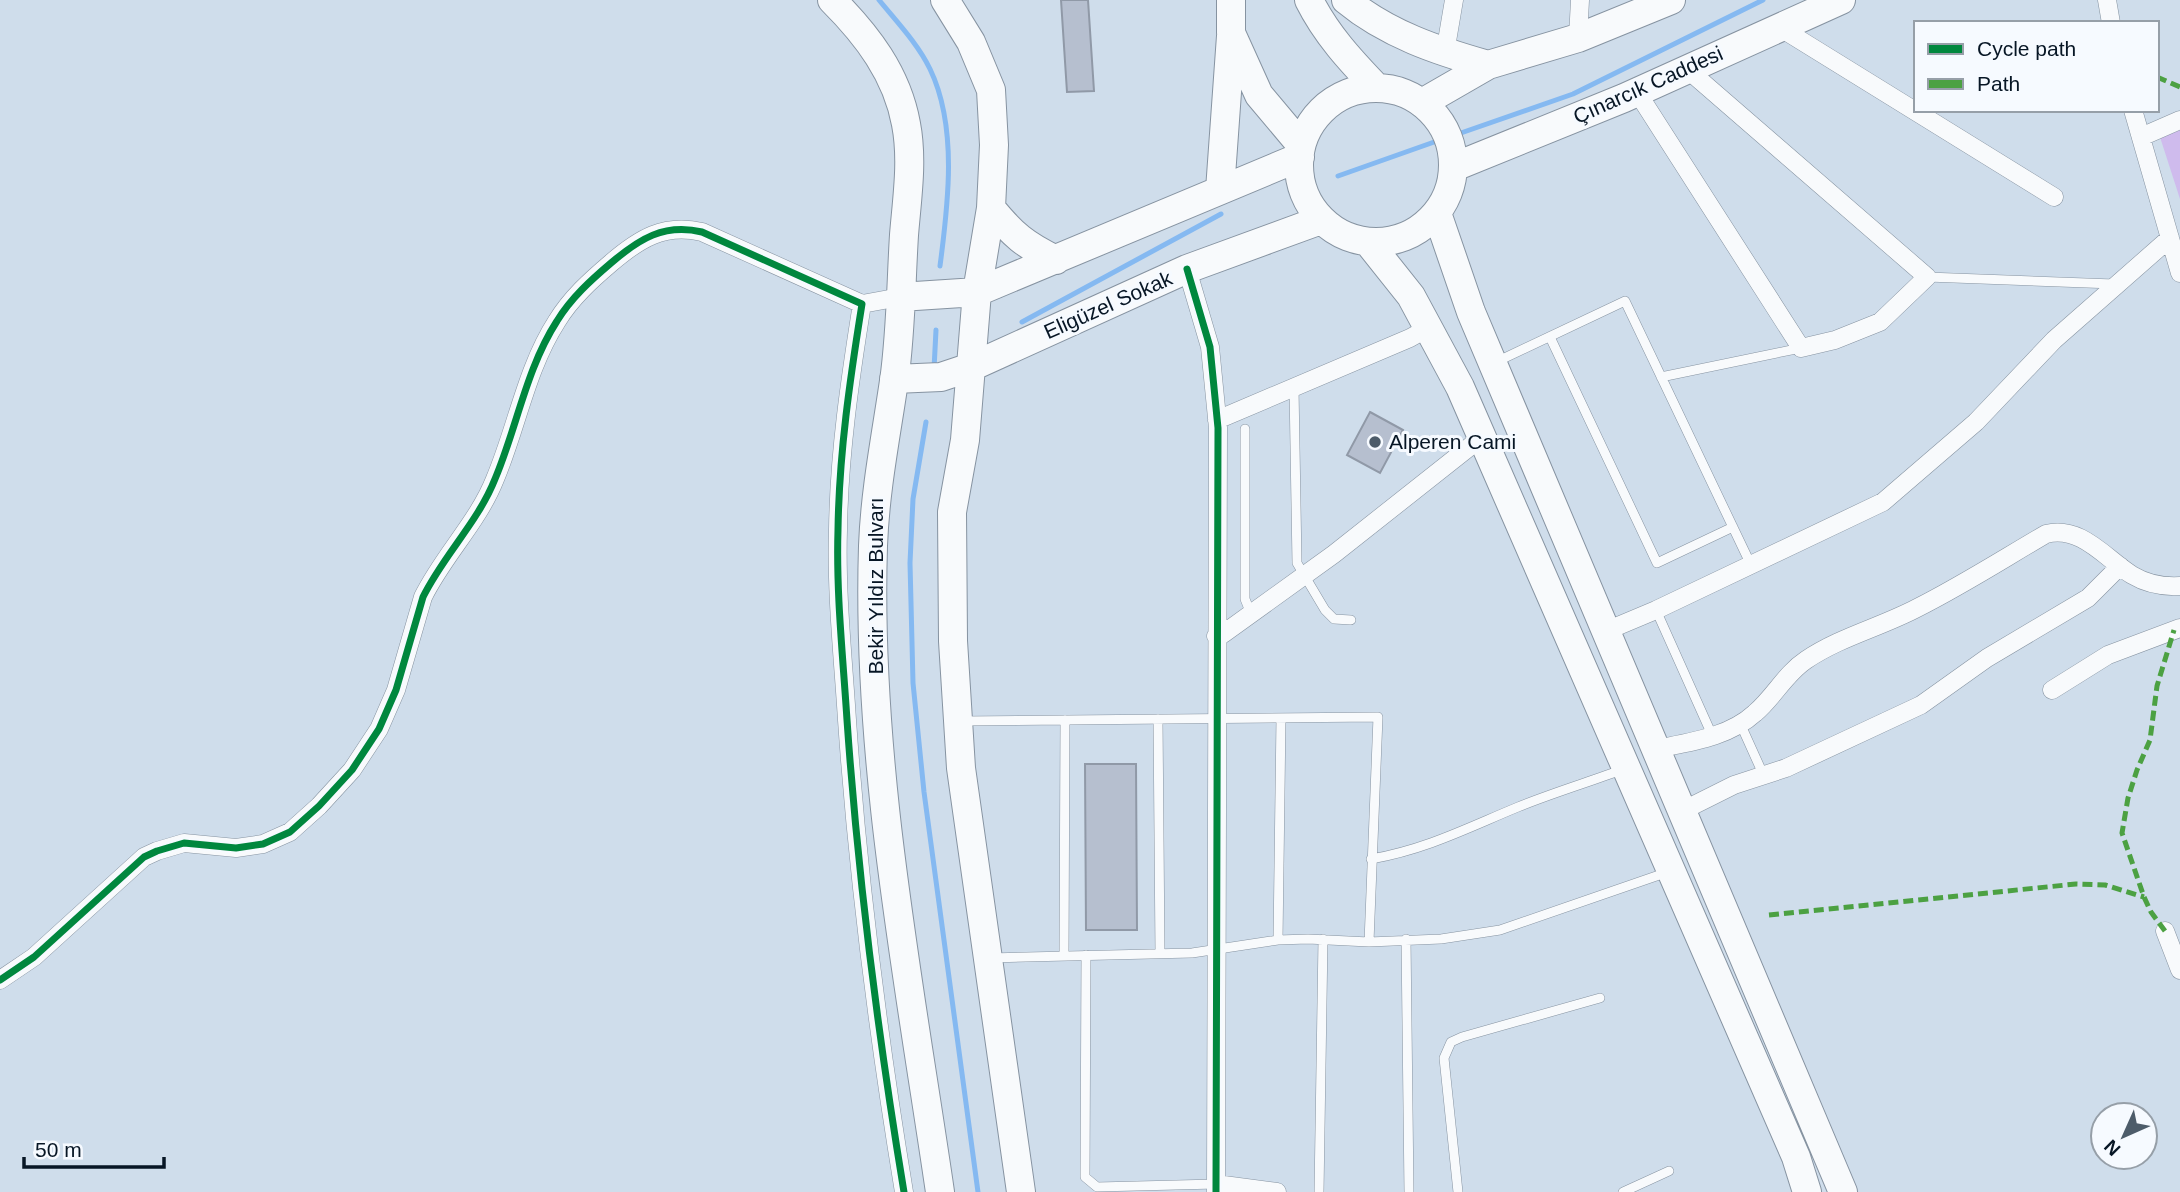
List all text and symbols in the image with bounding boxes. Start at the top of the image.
legend [1914,21,2159,112]
text: Cycle path [1977,37,2076,60]
street label: Çınarcık Caddesi [1570,41,1726,128]
text: Path [1977,72,2020,95]
street label: Eligüzel Sokak [1040,266,1176,343]
place label: Alperen Cami [1389,430,1516,453]
marker: Alperen Cami [1367,434,1383,450]
street label: Bekir Yıldız Bulvarı [864,497,887,675]
north arrow [2089,1101,2159,1171]
scale bar [24,1126,164,1170]
text: N [2100,1135,2125,1160]
text: 50 m [35,1138,82,1161]

